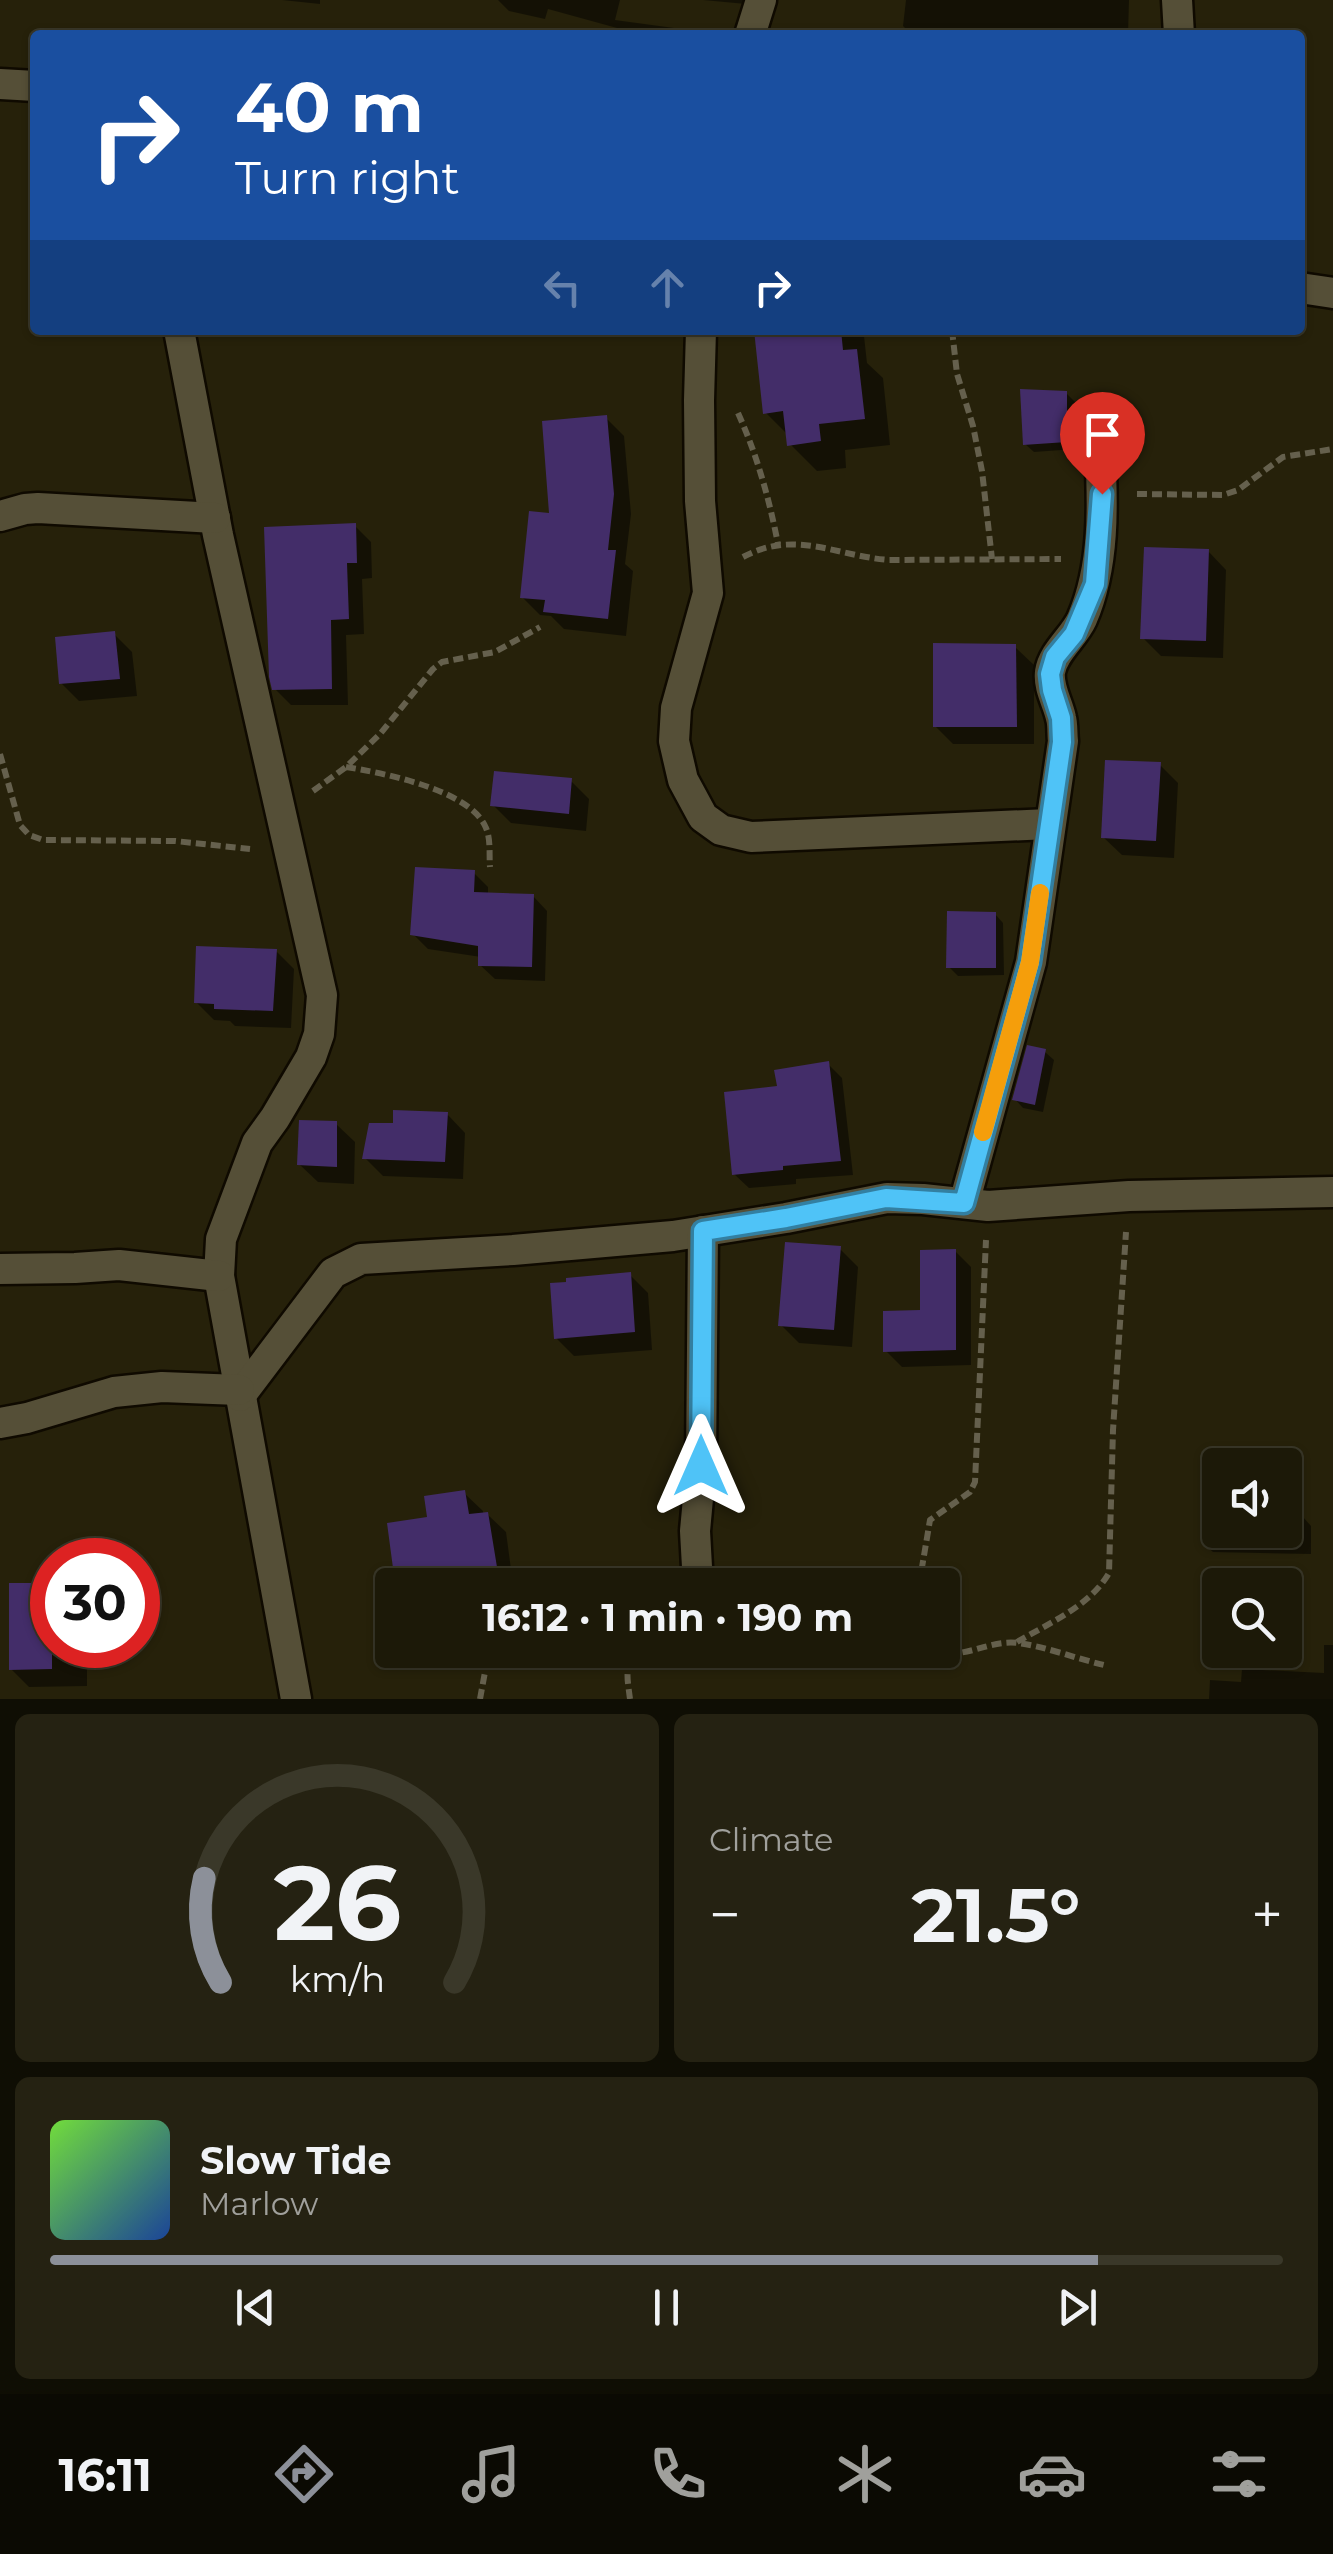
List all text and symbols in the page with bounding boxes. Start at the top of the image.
text: 40 m [235,64,424,150]
icon: right [70,70,200,200]
text: Turn right [235,150,460,205]
icon: left [535,260,590,315]
icon: ahead [640,260,695,315]
icon: right [745,260,800,315]
pin [1060,392,1145,495]
icon: arrive [1075,407,1130,462]
position arrow [649,1414,753,1518]
map controls [1202,1448,1302,1668]
button: sound [1202,1448,1302,1548]
speed limit sign: 30 [30,1538,160,1668]
button: search [1202,1568,1302,1668]
text: 16:12 · 1 min · 190 m [482,1594,853,1641]
text: Climate [709,1820,833,1859]
text: 26 [273,1839,401,1966]
text: 21.5° [912,1869,1080,1961]
text: − [709,1881,741,1948]
text: + [1251,1881,1283,1948]
text: km/h [289,1957,385,2001]
text: Slow Tide [200,2137,392,2184]
text: Marlow [200,2184,318,2223]
icon: previous [228,2280,283,2335]
icon: pause [639,2280,694,2335]
icon: next [1050,2280,1105,2335]
icon: directions [269,2439,339,2509]
icon: music [456,2439,526,2509]
icon: phone [643,2439,713,2509]
icon: climate [830,2439,900,2509]
icon: car [1017,2439,1087,2509]
icon: filters [1204,2439,1274,2509]
text: 16:11 [59,2447,152,2502]

